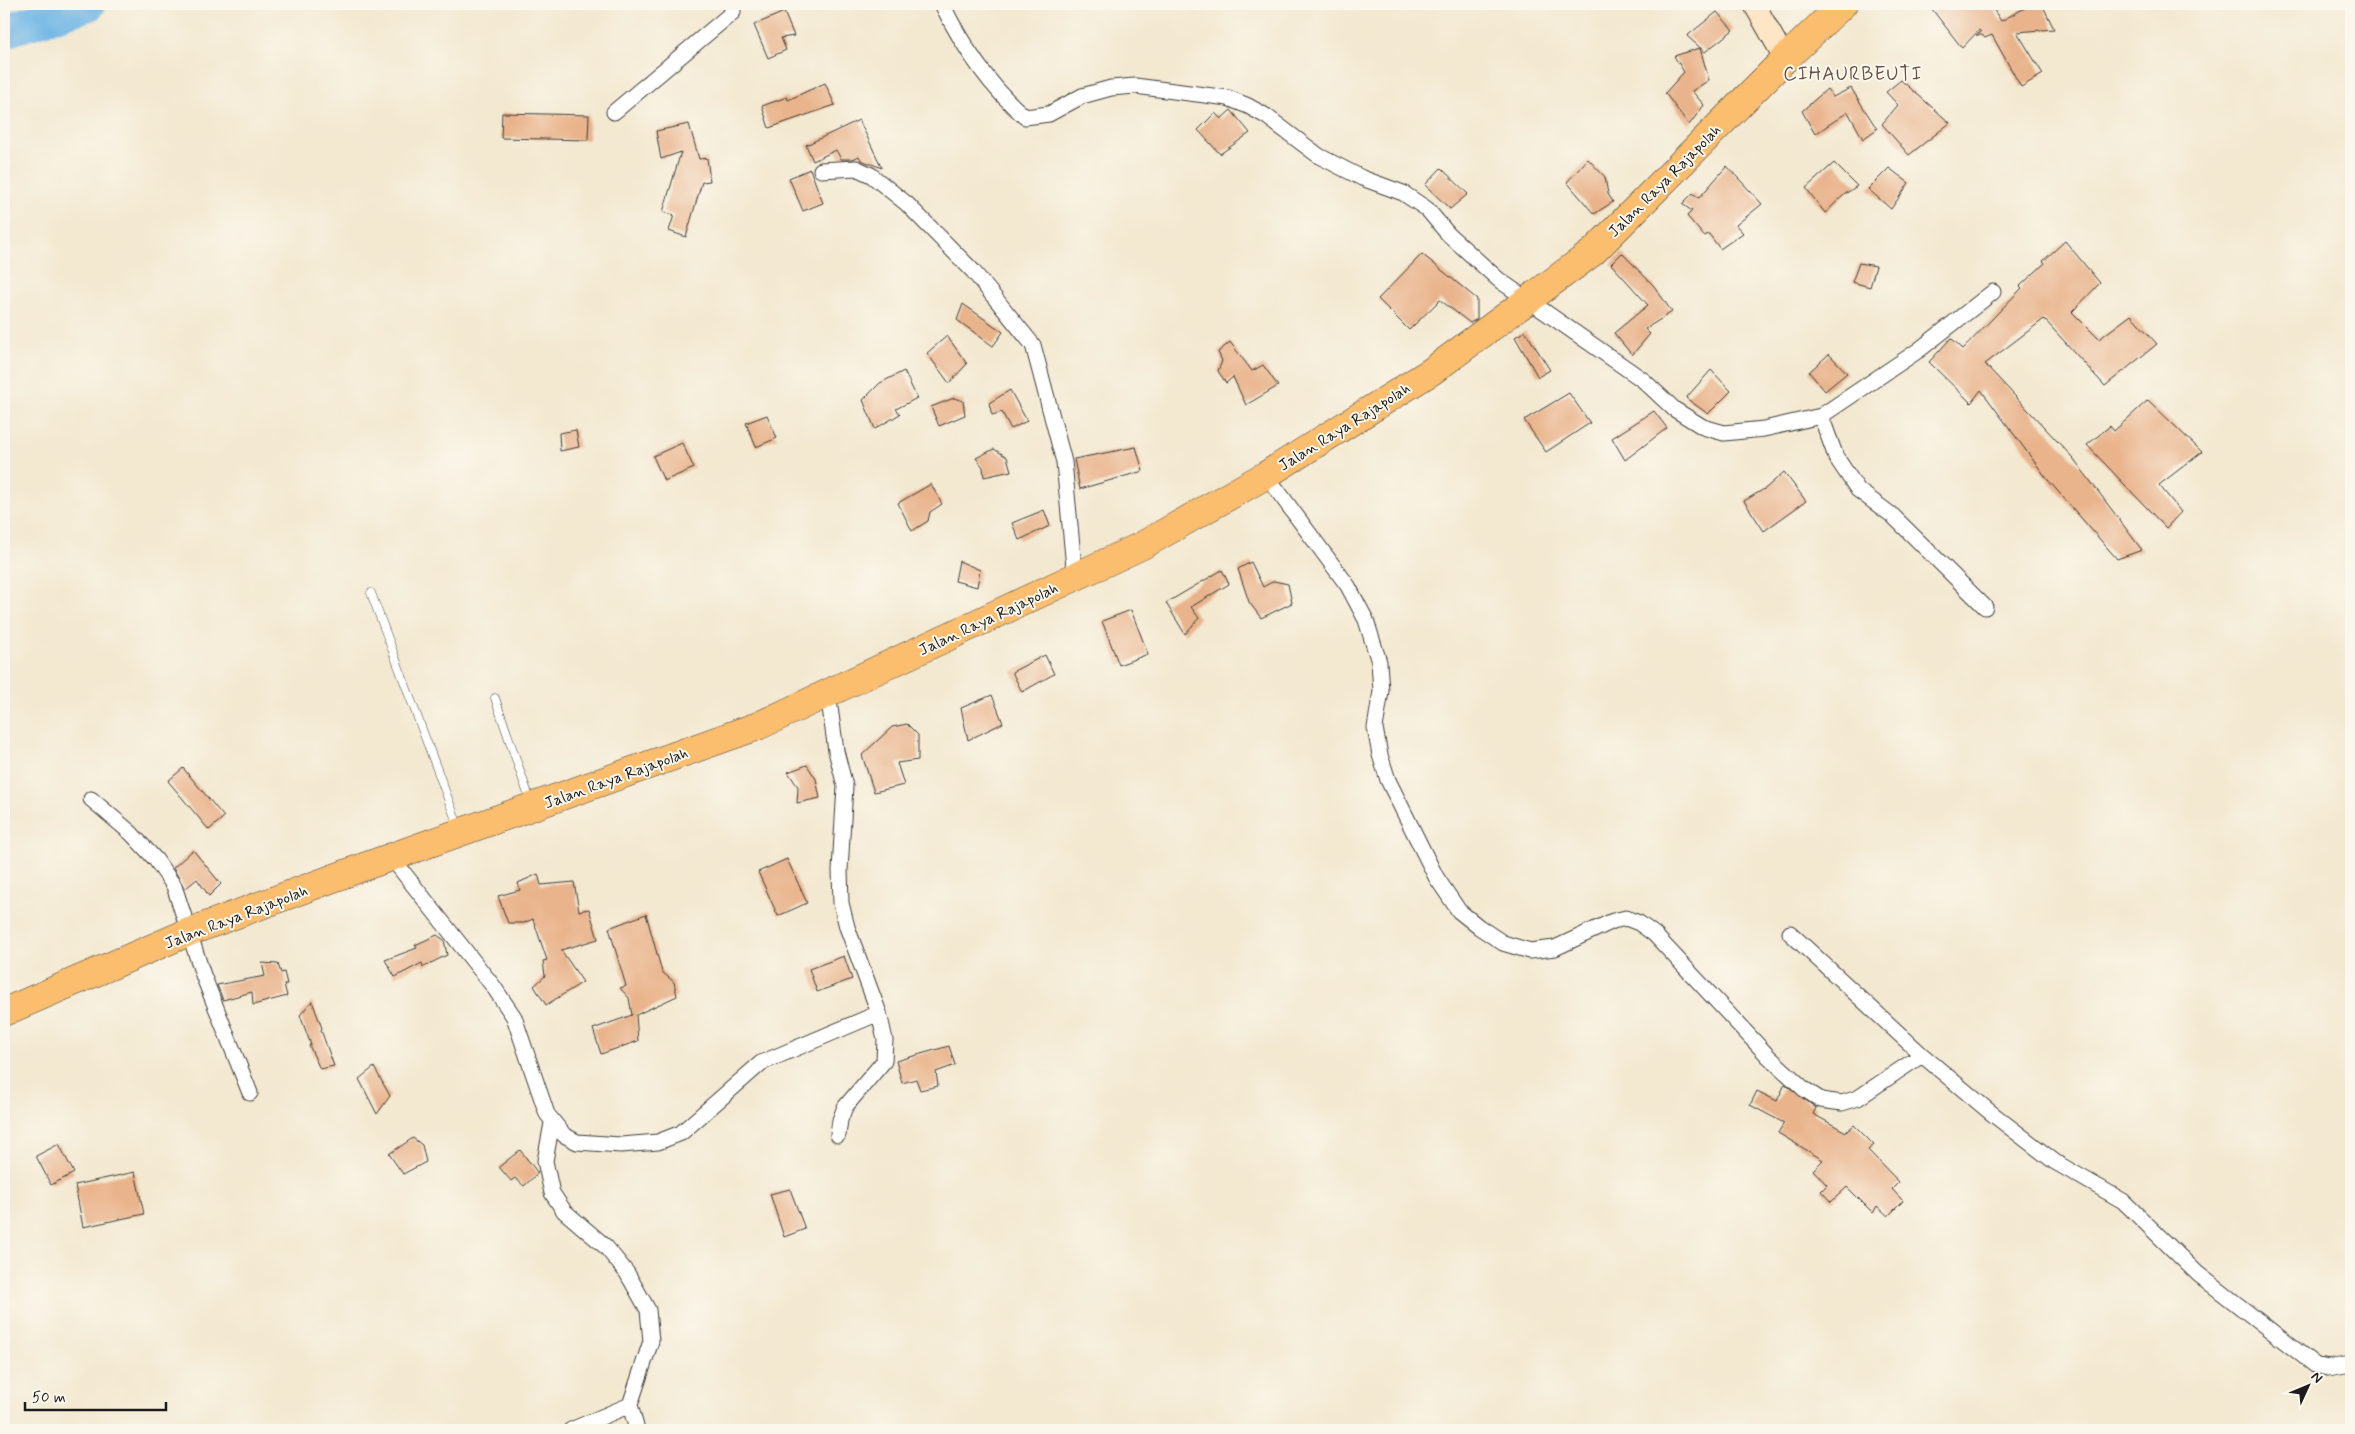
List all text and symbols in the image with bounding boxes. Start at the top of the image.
district label: CIHAURBEUTI [1783,62,1923,87]
street label: Jalan Raya Rajapolah [1604,120,1726,242]
street label: Jalan Raya Rajapolah [1275,378,1415,476]
street label: Jalan Raya Rajapolah [915,578,1062,661]
street label: Jalan Raya Rajapolah [542,743,691,814]
street label: Jalan Raya Rajapolah [162,880,311,954]
north arrow [2282,1362,2332,1412]
text: N [2307,1368,2326,1387]
scale bar [25,1379,166,1411]
text: 50 m [32,1388,66,1408]

